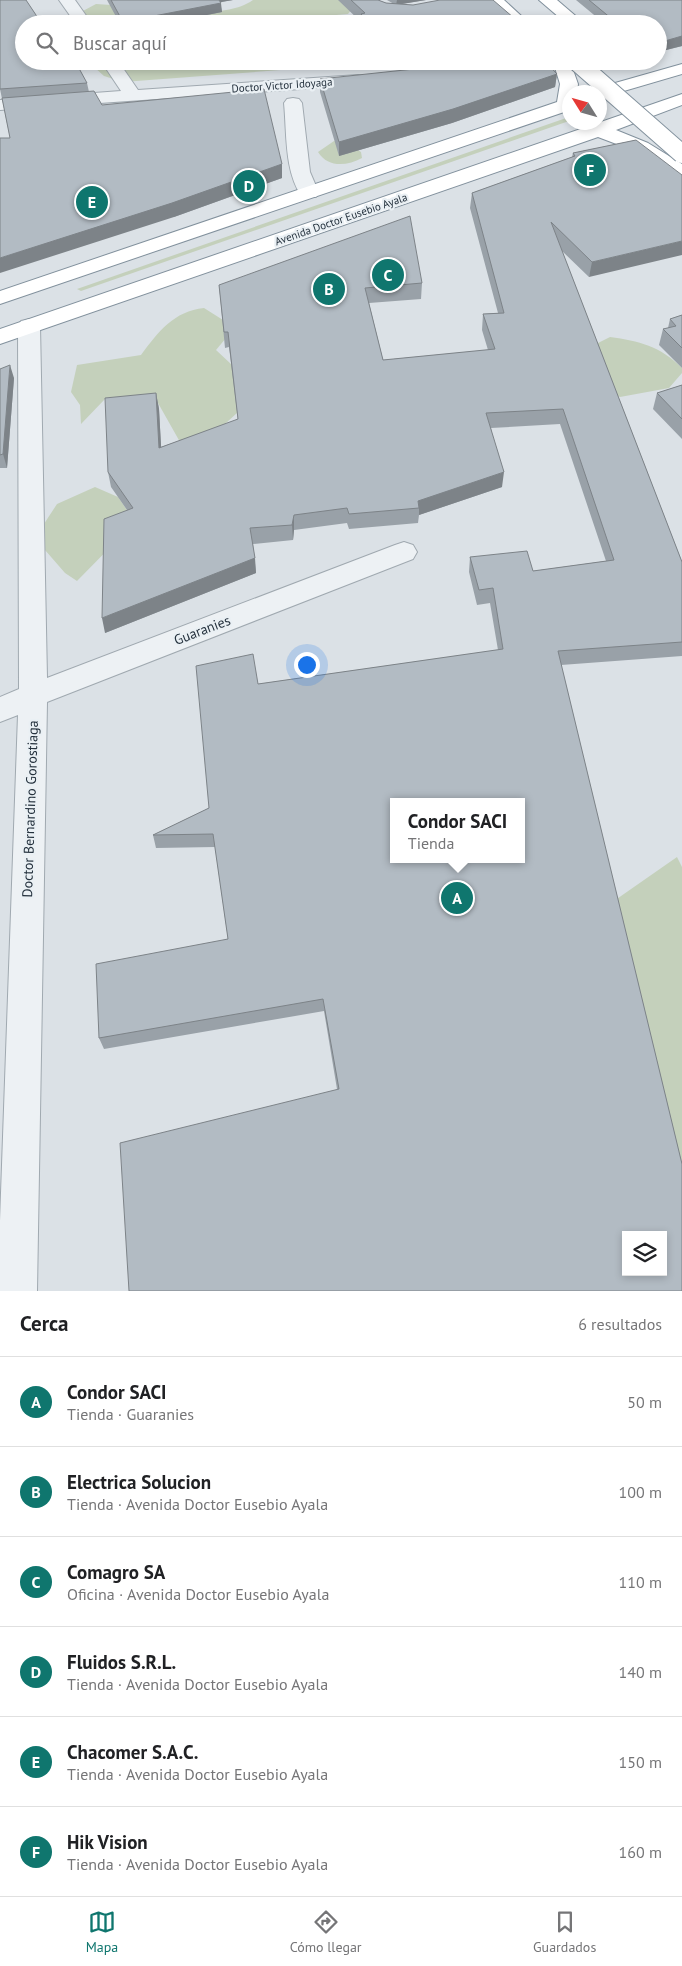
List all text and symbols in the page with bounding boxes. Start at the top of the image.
search box [15,15,667,70]
icon: search [33,29,61,57]
text: Buscar aquí [73,31,167,55]
street label: Doctor Victor Idoyaga [231,74,333,96]
north arrow [562,85,607,130]
pin: F [574,151,606,189]
pin: D [233,167,265,205]
pin: E [76,183,108,221]
street label: Avenida Doctor Eusebio Ayala [273,190,409,248]
pin: C [372,256,404,294]
pin: B [313,270,345,308]
street label: Guaranies [171,611,233,649]
your location [294,652,320,678]
street label: Doctor Bernardino Gorostiaga [18,720,42,898]
popup [390,798,525,863]
text: Condor SACI [408,809,507,833]
text: Tienda [408,833,454,853]
pin: A [441,879,473,917]
map controls [622,1231,667,1276]
button: layers [622,1231,667,1276]
text: Cerca [20,1310,69,1337]
text: 6 resultados [578,1314,662,1334]
text: Condor SACI [67,1380,166,1404]
text: A [31,1392,41,1412]
text: 50 m [627,1392,662,1412]
text: Tienda · Guaranies [67,1404,194,1424]
text: Electrica Solucion [67,1470,211,1494]
text: B [31,1482,41,1502]
text: 100 m [619,1482,662,1502]
text: Tienda · Avenida Doctor Eusebio Ayala [67,1494,328,1514]
text: Comagro SA [67,1560,165,1584]
text: C [32,1572,40,1592]
text: 110 m [619,1572,662,1592]
text: Oficina · Avenida Doctor Eusebio Ayala [67,1584,329,1604]
text: Fluidos S.R.L. [67,1650,176,1674]
text: D [31,1662,41,1682]
text: 140 m [619,1662,662,1682]
text: Tienda · Avenida Doctor Eusebio Ayala [67,1674,328,1694]
text: Chacomer S.A.C. [67,1740,198,1764]
text: E [32,1752,40,1772]
text: 150 m [619,1752,662,1772]
text: Tienda · Avenida Doctor Eusebio Ayala [67,1764,328,1784]
text: Hik Vision [67,1830,148,1854]
text: F [32,1842,40,1862]
text: 160 m [619,1842,662,1862]
text: Tienda · Avenida Doctor Eusebio Ayala [67,1854,328,1874]
tab: Mapa [86,1908,118,1956]
tab: Cómo llegar [290,1908,362,1956]
tab: Guardados [533,1908,596,1956]

